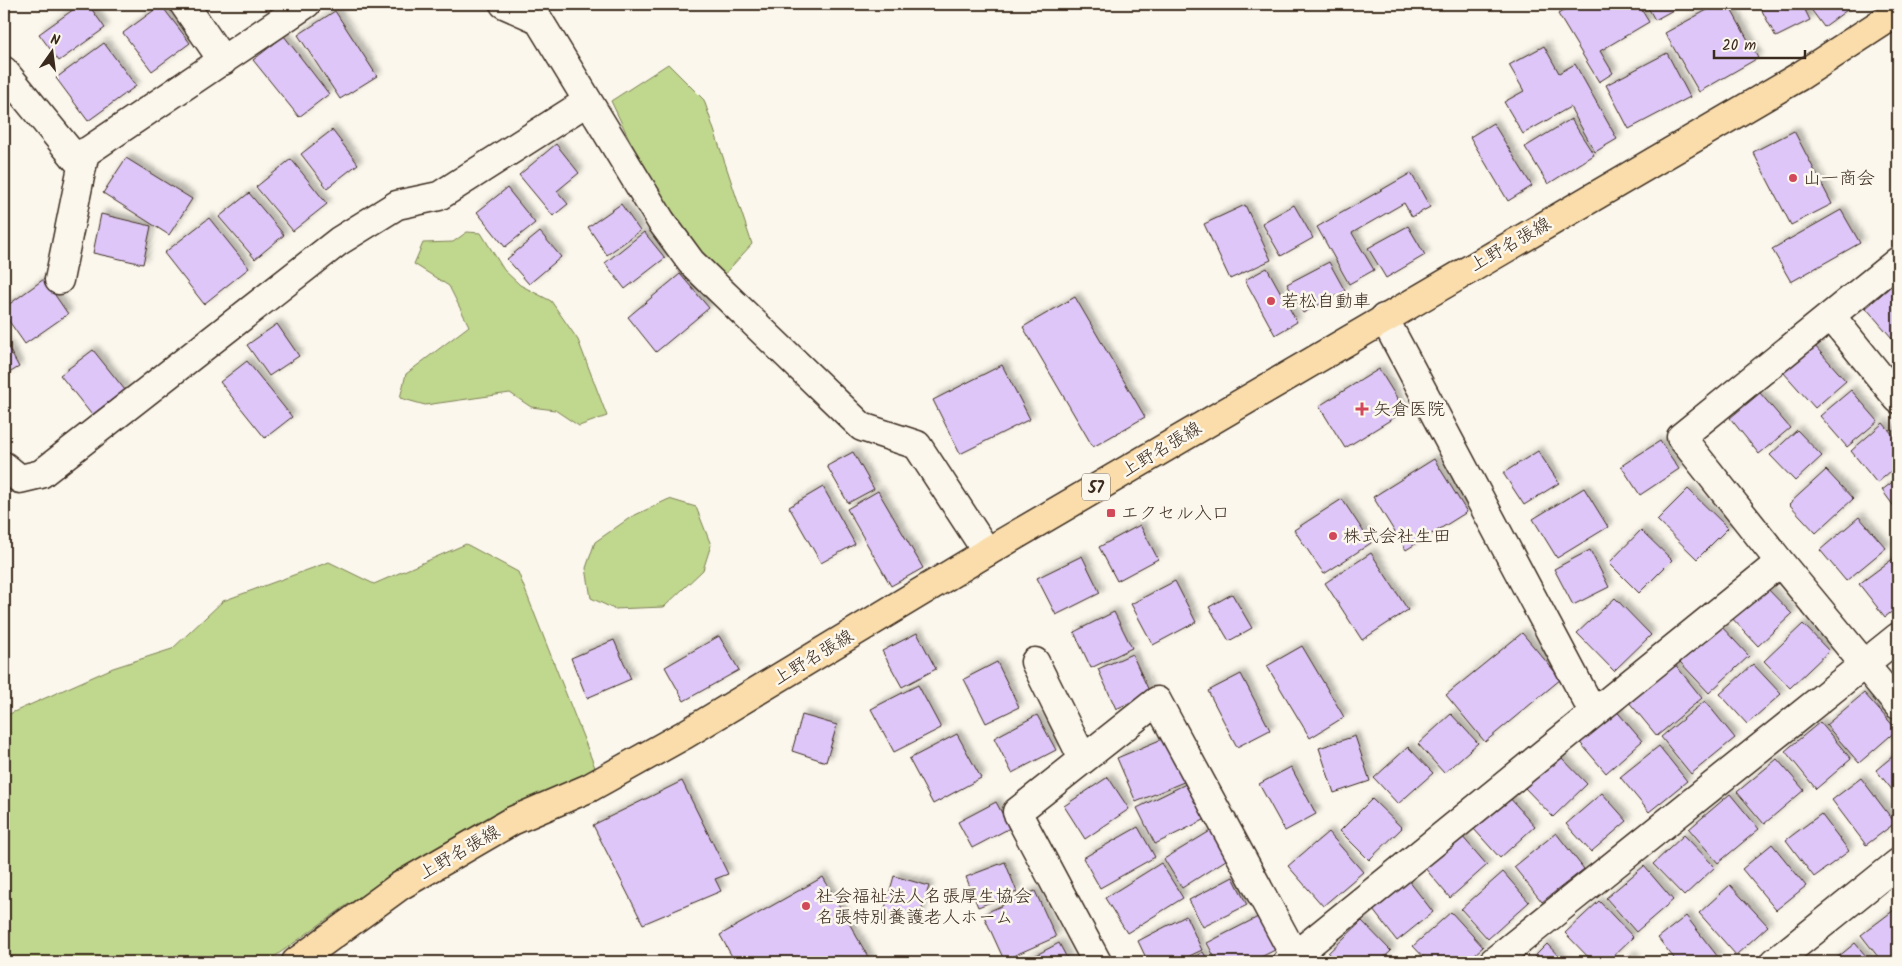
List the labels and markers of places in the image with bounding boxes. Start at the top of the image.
place label: 山一商会 [1803,165,1875,194]
marker: 山一商会 [1787,172,1799,184]
place label: 若松自動車 [1281,288,1371,317]
marker: 若松自動車 [1265,295,1277,307]
place label: 矢倉医院 [1373,396,1445,425]
marker: 矢倉医院 [1355,402,1369,416]
place label: エクセル入口 [1121,500,1230,529]
marker: エクセル入口 [1105,507,1117,519]
place label: 株式会社生田 [1343,523,1451,552]
marker: 株式会社生田 [1327,530,1339,542]
place label: 社会福祉法人名張厚生協会 名張特別養護老人ホーム [816,883,1032,933]
marker: 社会福祉法人名張厚生協会 名張特別養護老人ホーム [800,900,812,912]

